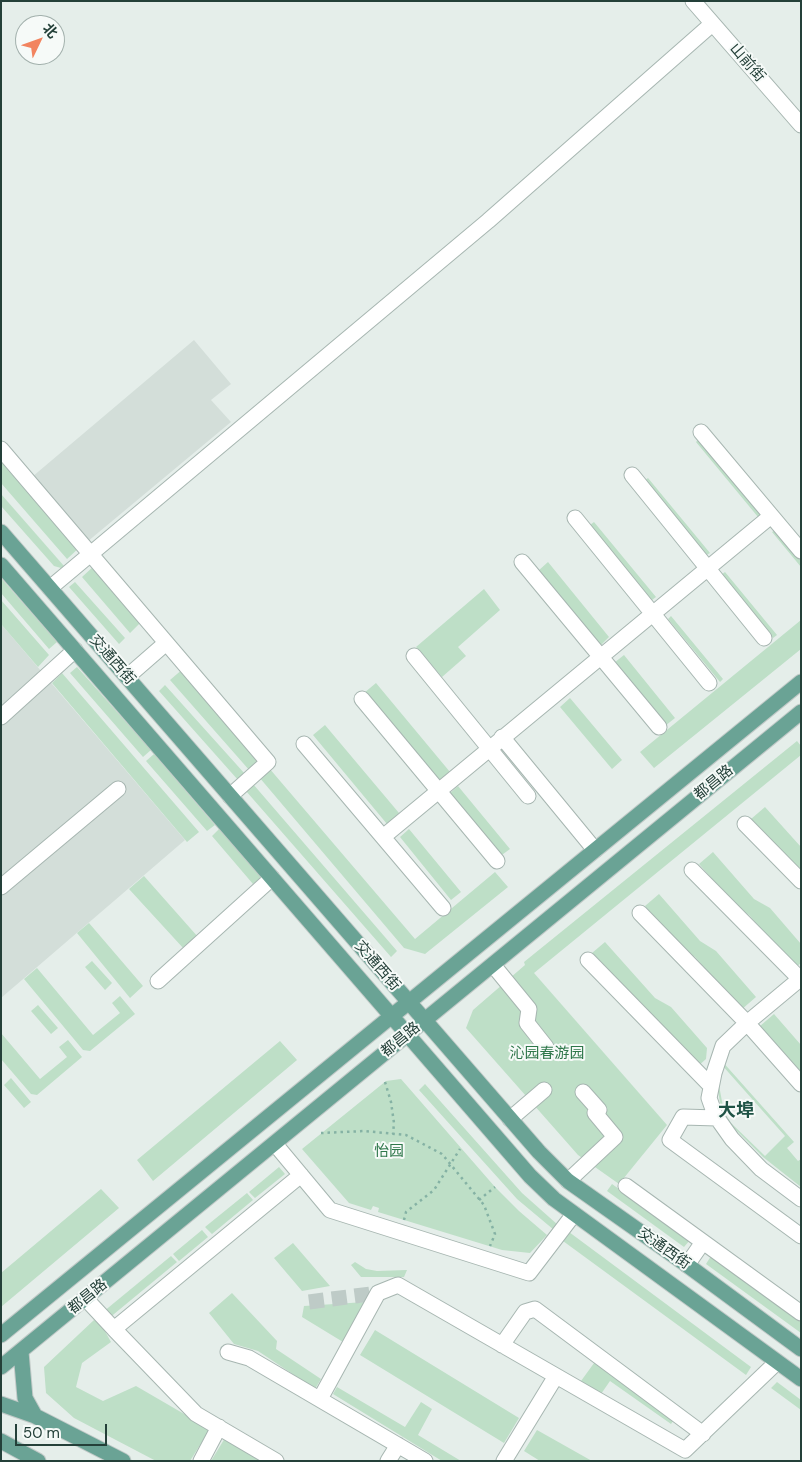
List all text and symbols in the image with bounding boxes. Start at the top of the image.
north arrow [15,15,65,65]
text: 北 [39,19,62,42]
street label: 山前街 [725,40,769,86]
street label: 交通西街 [86,631,138,689]
street label: 都昌路 [691,762,737,804]
street label: 交通西街 [351,937,403,995]
street label: 都昌路 [378,1019,424,1061]
park label: 沁园春游园 [510,1045,584,1063]
district label: 大埠 [718,1100,754,1122]
park label: 怡园 [374,1143,404,1161]
street label: 交通西街 [634,1224,694,1274]
street label: 都昌路 [65,1276,111,1318]
scale bar [18,1414,110,1446]
text: 50 m [23,1423,60,1443]

